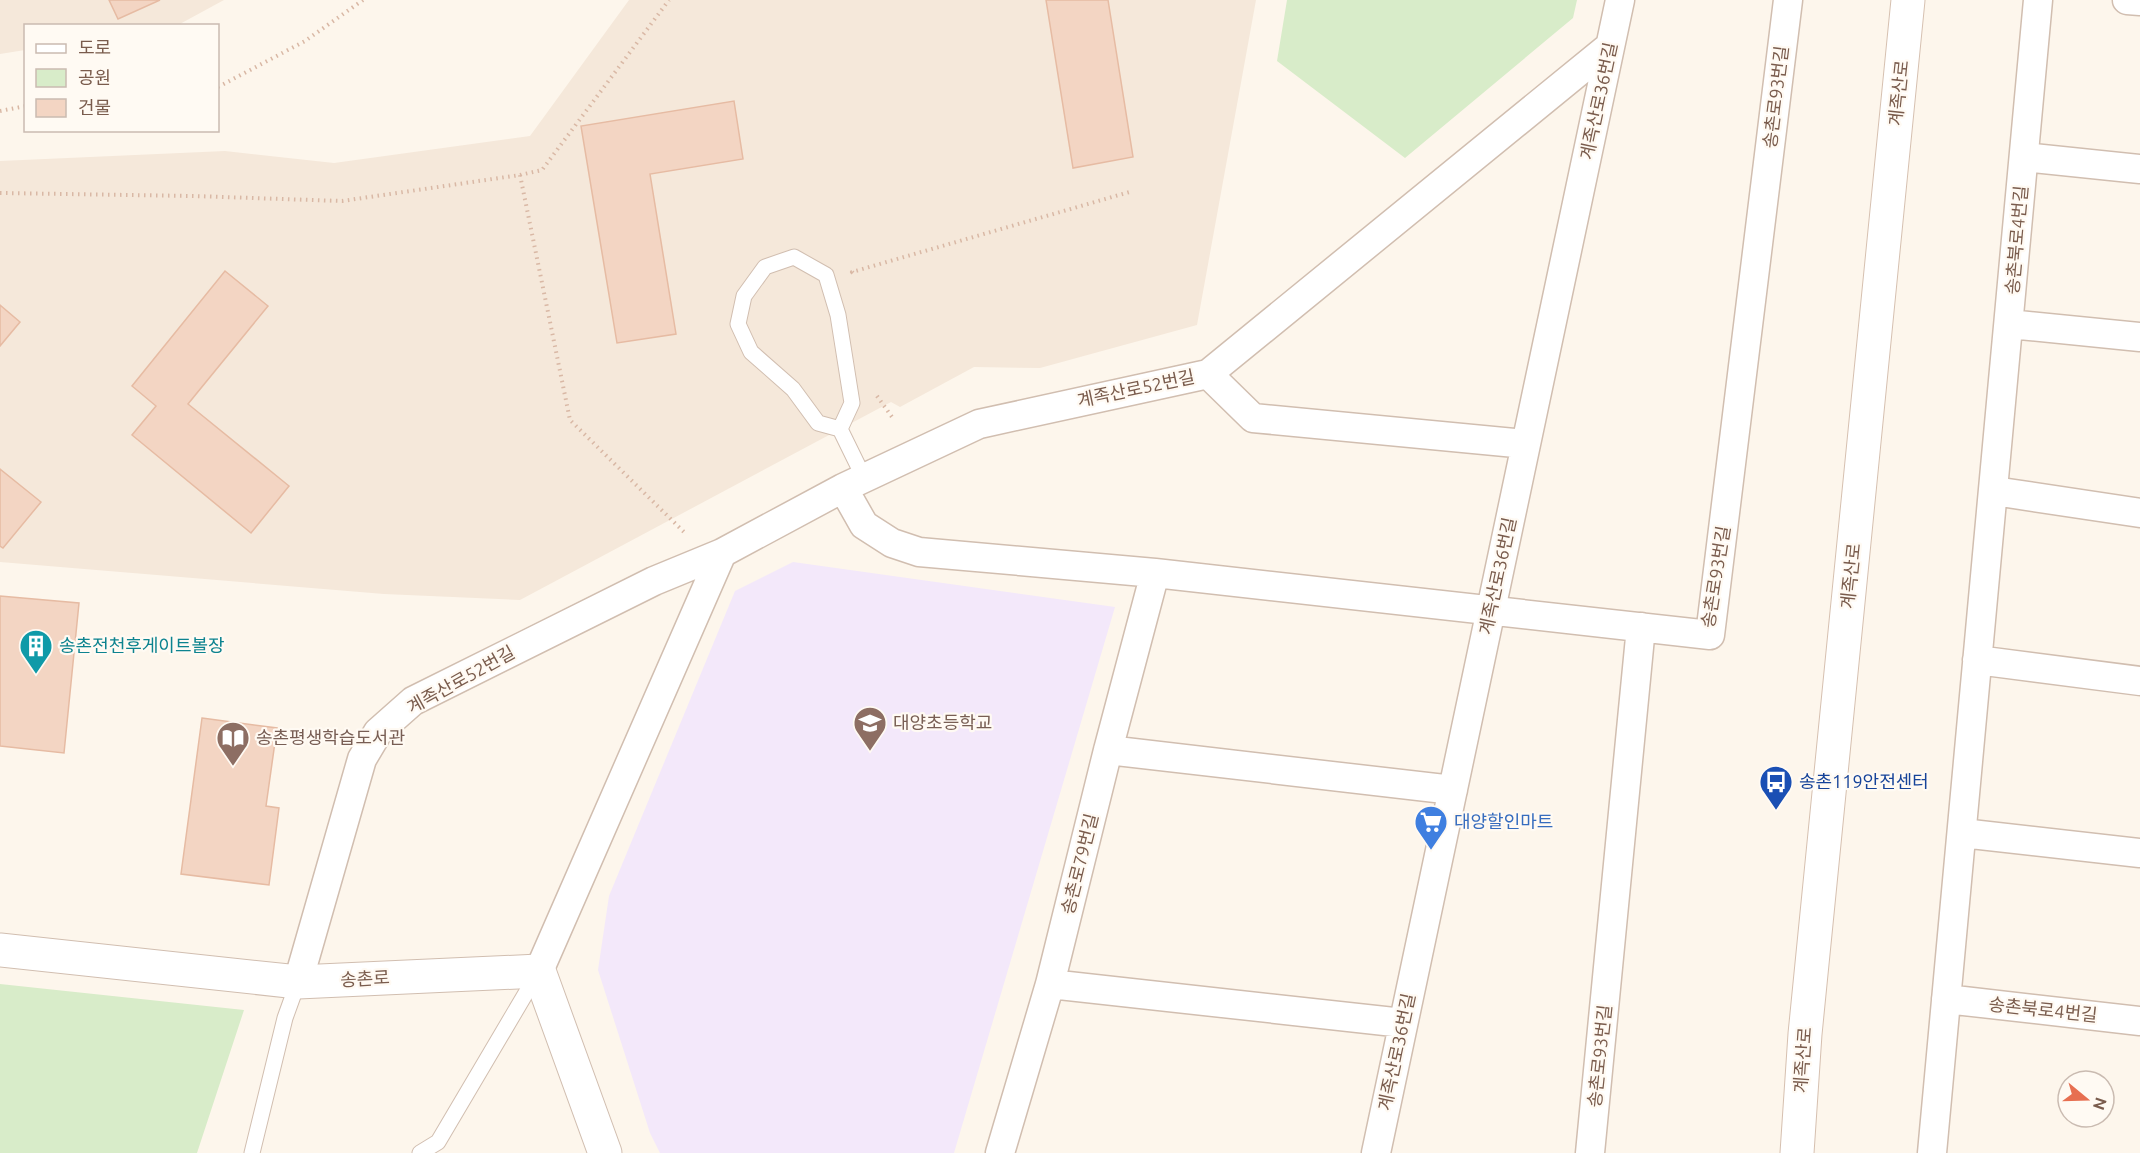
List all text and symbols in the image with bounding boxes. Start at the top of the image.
legend [24,24,219,132]
text: 도로 [78,37,111,57]
street label: 계족산로36번길 [1576,40,1620,161]
street label: 송촌로93번길 [1759,44,1791,149]
street label: 계족산로 [1885,59,1911,127]
text: 공원 [78,67,111,87]
text: 건물 [78,97,111,117]
street label: 송촌북로4번길 [2001,184,2031,295]
street label: 계족산로52번길 [1075,366,1196,410]
street label: 계족산로36번길 [1475,515,1519,636]
street label: 송촌로93번길 [1697,524,1733,629]
street label: 계족산로 [1837,542,1863,610]
building icon: 송촌전천후게이트볼장 [18,628,54,675]
place label: 송촌전천후게이트볼장 [59,635,225,655]
street label: 계족산로52번길 [403,641,518,717]
school or university icon: 대양초등학교 [852,705,888,752]
place label: 대양초등학교 [893,712,992,732]
library icon: 송촌평생학습도서관 [215,720,251,767]
place label: 송촌평생학습도서관 [256,727,405,747]
bus stop icon: 송촌119안전센터 [1758,764,1794,811]
place label: 송촌119안전센터 [1799,771,1929,791]
supermarket icon: 대양할인마트 [1413,804,1449,851]
street label: 송촌로79번길 [1057,811,1101,916]
place label: 대양할인마트 [1454,811,1553,831]
street label: 송촌로 [340,967,390,989]
street label: 계족산로36번길 [1374,991,1418,1112]
street label: 송촌북로4번길 [1988,993,2099,1025]
street label: 송촌로93번길 [1584,1004,1614,1108]
street label: 계족산로 [1790,1026,1814,1094]
north arrow [2056,1069,2116,1129]
text: N [2090,1095,2111,1112]

